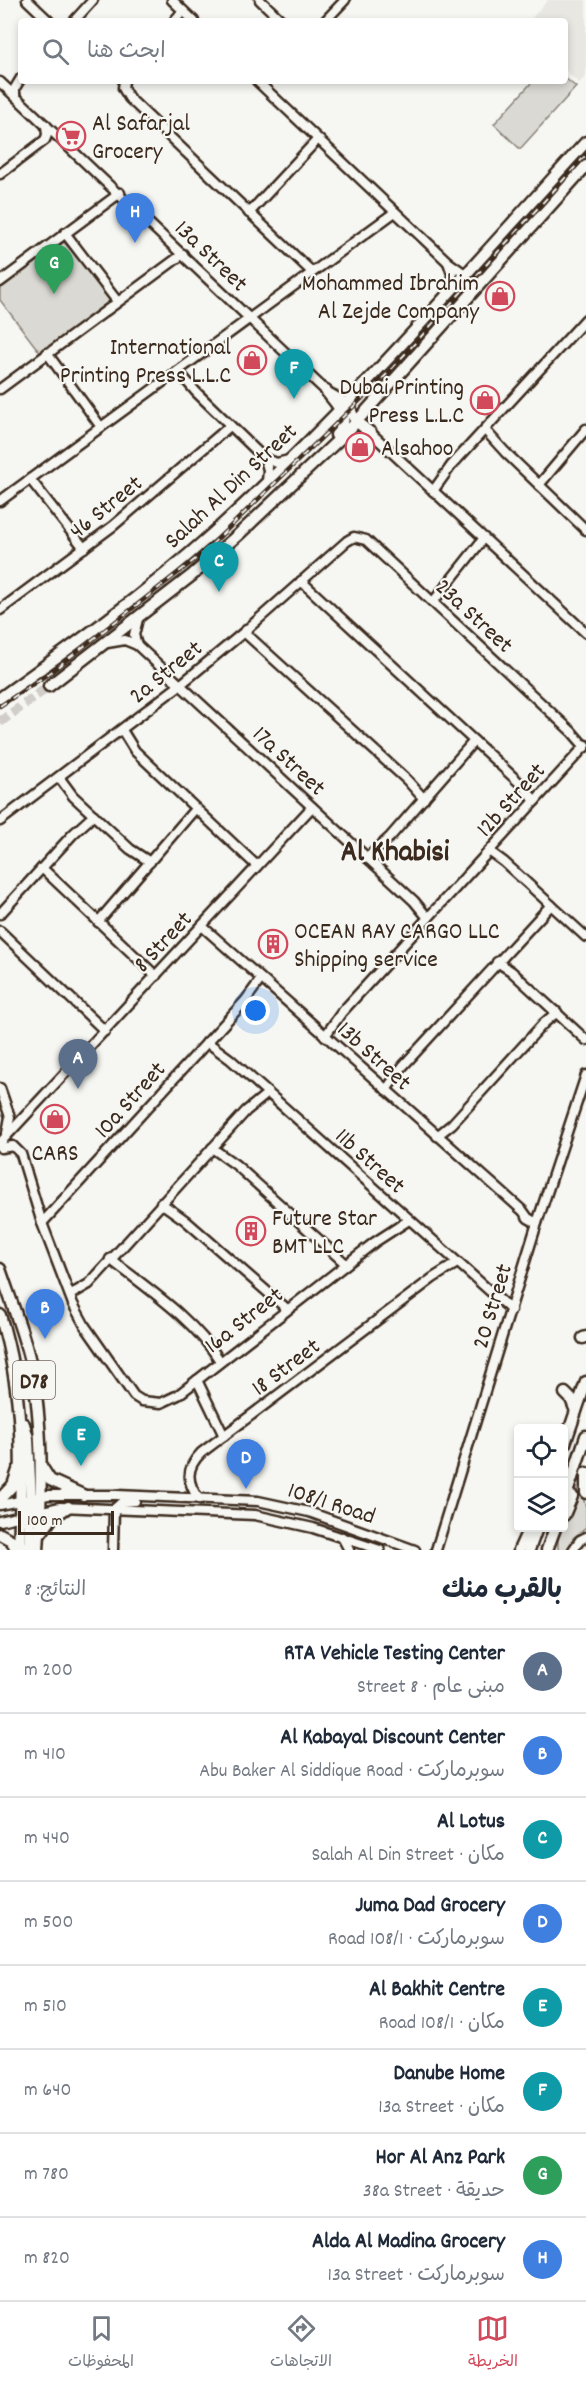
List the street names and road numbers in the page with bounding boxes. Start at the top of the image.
street label: 13a Street [165,213,255,301]
street label: Salah Al Din Street [158,416,306,558]
street label: 46 Street [63,468,151,548]
street label: 23a Street [426,572,520,663]
street label: 2a Street [123,633,211,713]
street label: 17a Street [244,719,332,805]
street label: 12b Street [470,756,555,846]
street label: 8 Street [127,904,202,982]
street label: 13b Street [328,1014,418,1100]
street label: 10a Street [87,1055,175,1147]
street label: 11b Street [326,1121,412,1203]
street label: 20 Street [465,1260,523,1354]
street label: 16a Street [198,1280,292,1363]
street label: 18 Street [245,1331,329,1406]
road number: D78 [13,1361,55,1399]
street label: 108/1 Road [283,1475,379,1535]

